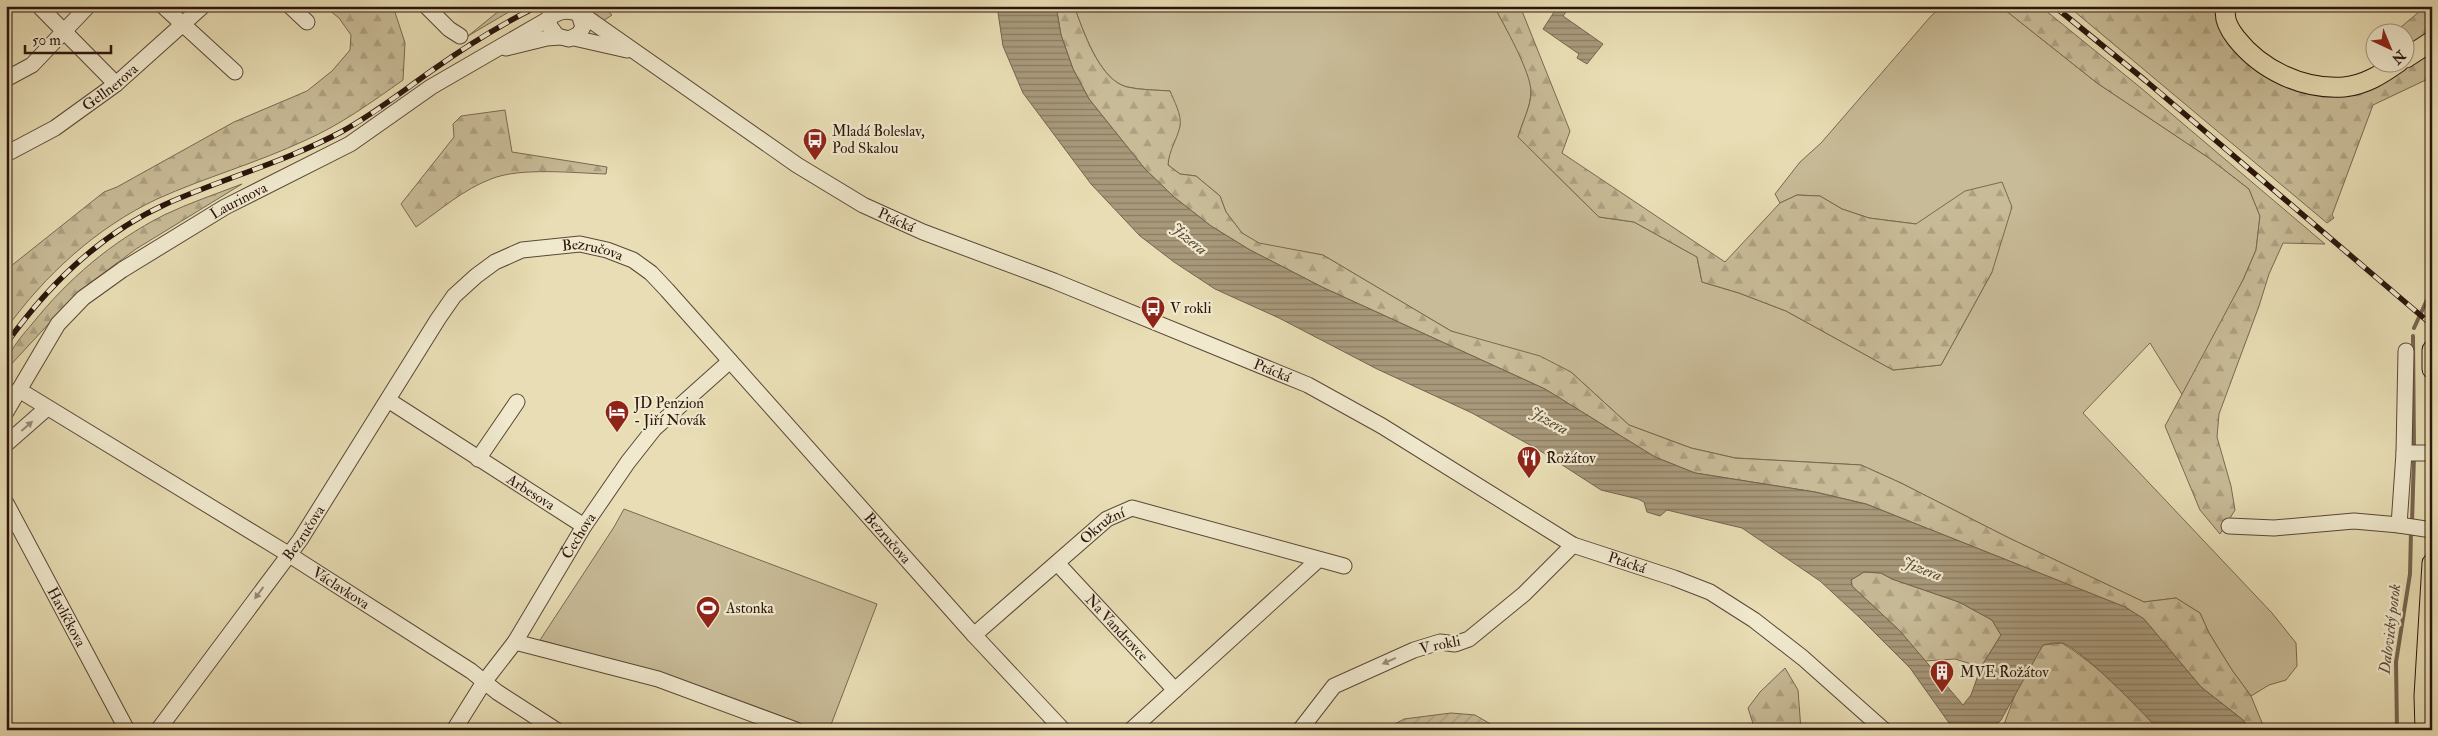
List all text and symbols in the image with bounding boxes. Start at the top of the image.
scale bar [25,22,111,54]
north arrow [2366,22,2416,72]
text: 50 m [32,31,61,50]
text: N [2388,46,2410,68]
street label: Gellnerova [78,59,142,115]
place label: Mladá Boleslav, Pod Skalou [832,122,925,158]
bus stop icon: Mladá Boleslav, Pod Skalou [802,127,828,161]
street label: Laurinova [206,178,271,223]
street label: Ptácká [875,203,919,237]
water label: Jizera [1167,218,1211,260]
street label: Bezručova [561,234,627,265]
bus stop icon: V rokli [1140,295,1166,329]
place label: V rokli [1170,299,1211,318]
street label: Ptácká [1251,354,1295,387]
place label: JD Penzion - Jiří Novák [633,394,706,431]
hotel icon: JD Penzion - Jiří Novák [604,399,630,433]
water label: Jizera [1526,403,1572,439]
one-way arrow [20,420,32,432]
restaurant icon: Rožátov [1516,445,1542,479]
place label: Rožátov [1546,449,1596,468]
street label: Arbesova [502,469,559,515]
street label: Bezručova [278,501,329,564]
street label: Okružní [1076,503,1129,548]
street label: Čechova [555,508,600,562]
street label: Bezručova [860,508,916,568]
street label: Ptácká [1606,548,1649,578]
water label: Jizera [1899,553,1945,585]
street label: Václavkova [309,563,374,614]
water label: Dalovický potok [2374,582,2405,676]
street label: Havlíčkova [43,584,91,651]
one-way arrow [254,586,264,600]
street label: Na Vandrovce [1081,590,1153,665]
sports icon: Astonka [695,595,721,629]
place label: Astonka [725,599,774,618]
street label: V rokli [1418,631,1462,659]
one-way arrow [1382,658,1396,666]
building icon: MVE Rožátov [1929,659,1955,693]
place label: MVE Rožátov [1960,663,2049,682]

